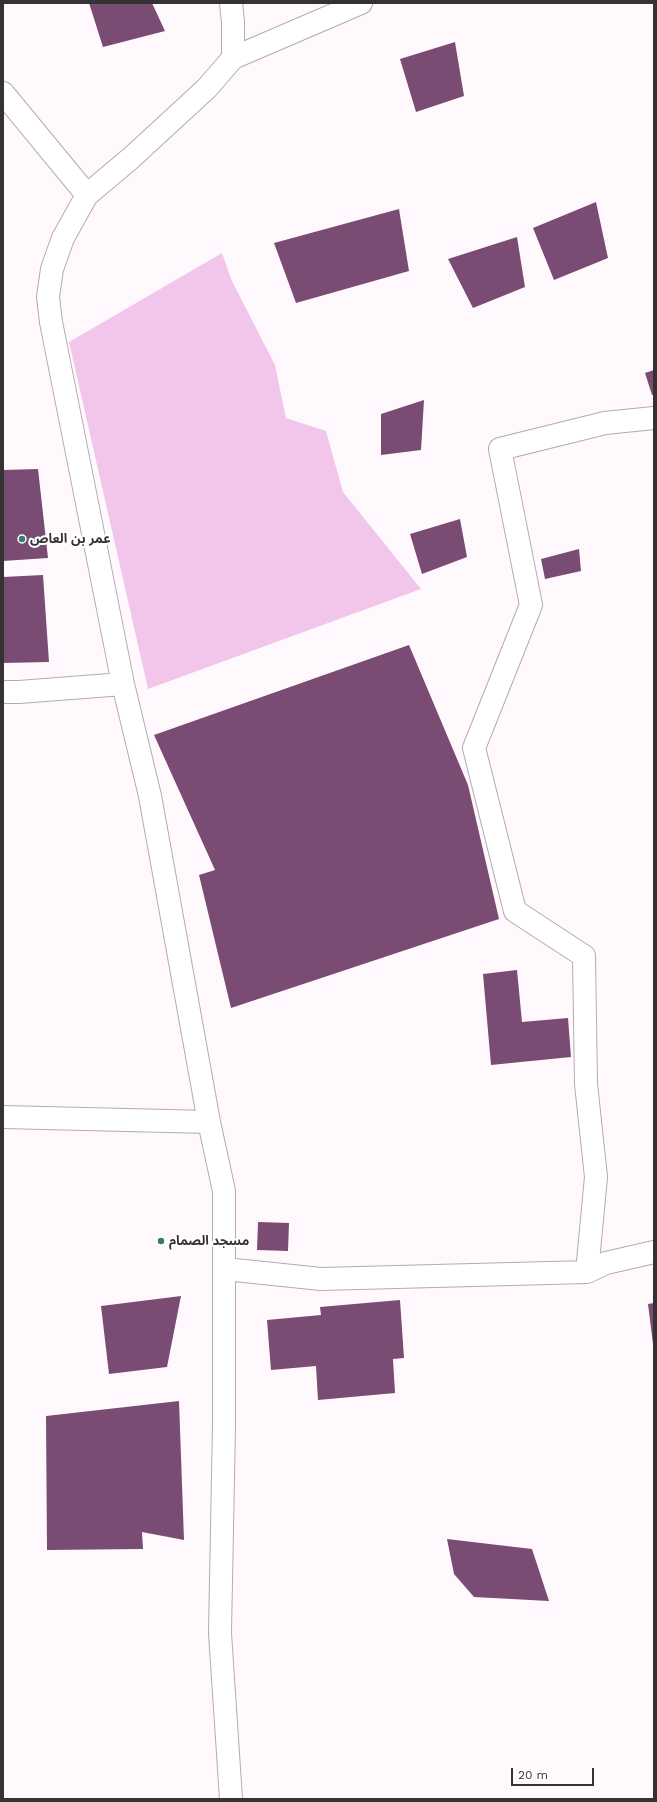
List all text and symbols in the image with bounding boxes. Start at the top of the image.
place label: عمر بن العاص [30,531,110,547]
marker: عمر بن العاص [17,534,27,544]
place label: مسجد الصمام [169,1233,249,1249]
marker: مسجد الصمام [156,1236,166,1246]
scale bar [513,1760,596,1786]
text: 20 m [518,1768,548,1782]

